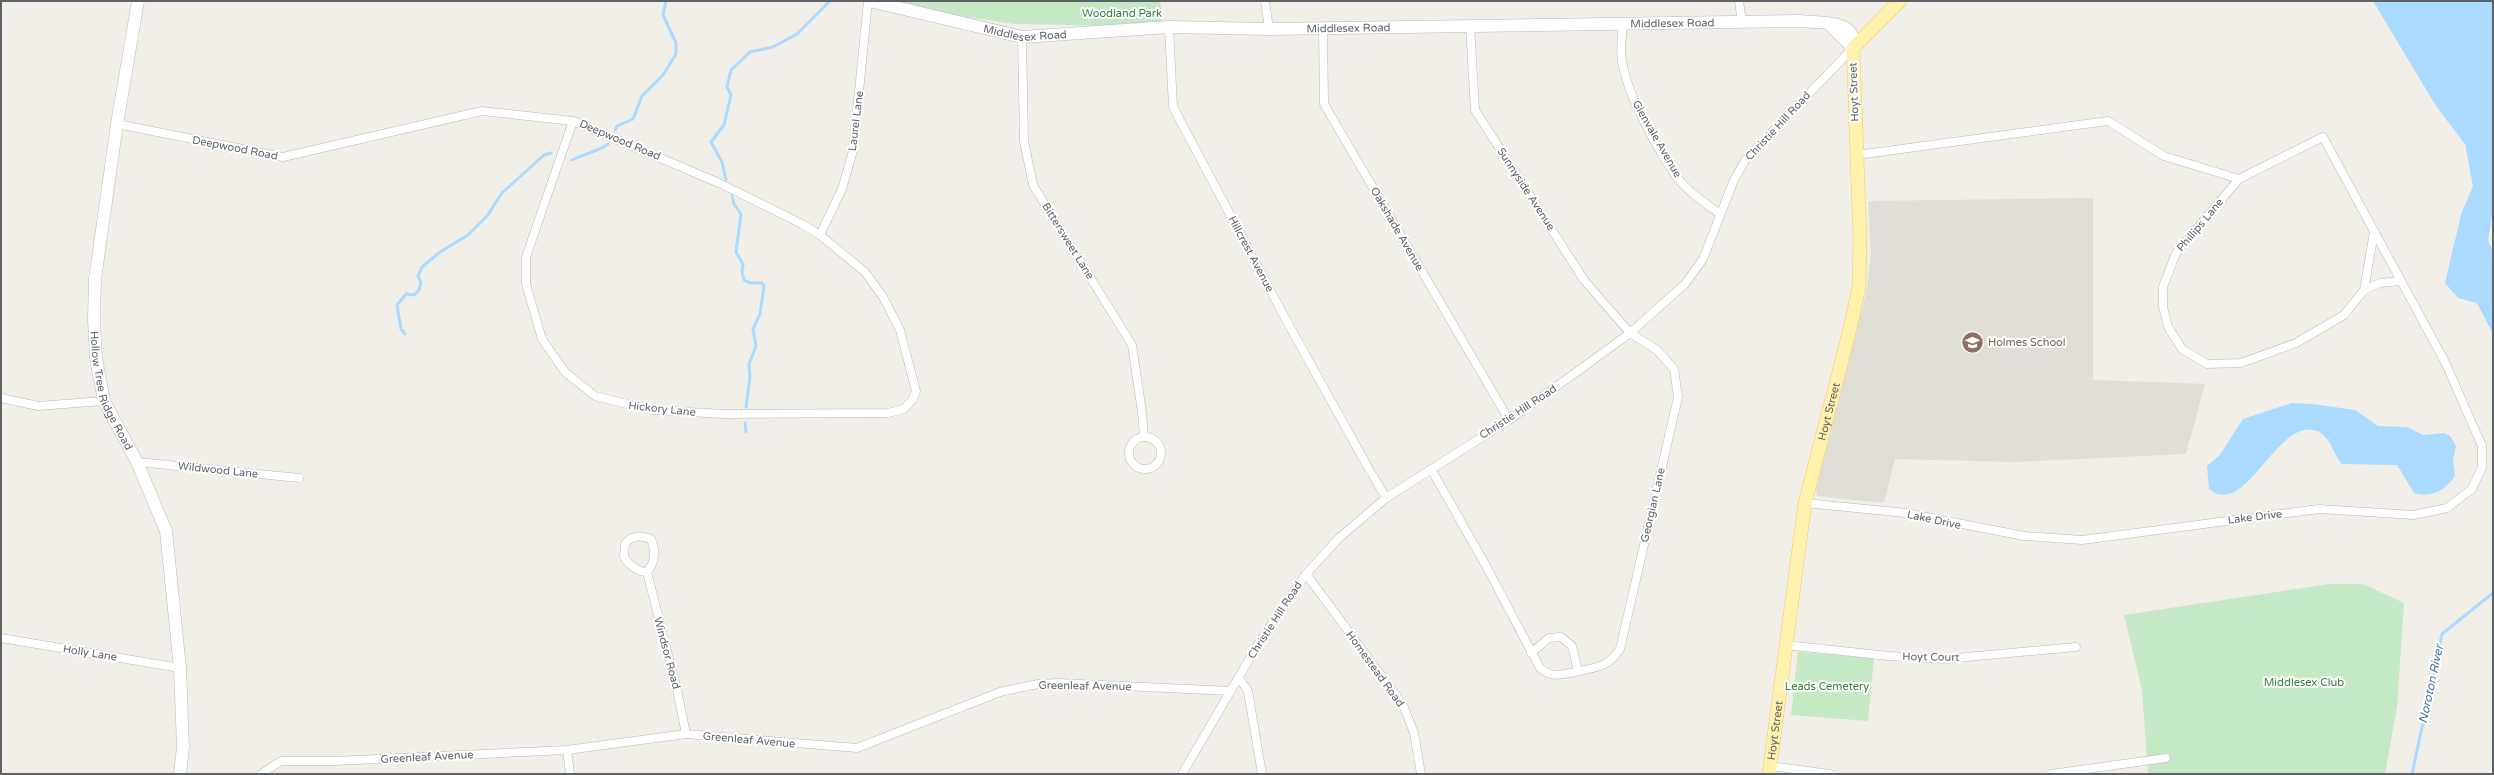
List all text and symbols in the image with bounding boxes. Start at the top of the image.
park label: Woodland Park [1082,7,1162,20]
street label: Middlesex Road [1630,16,1715,30]
street label: Middlesex Road [1306,21,1391,35]
street label: Middlesex Road [982,22,1067,44]
street label: Hoyt Street [1846,62,1862,122]
street label: Christie Hill Road [1743,89,1813,163]
street label: Laurel Lane [846,90,866,152]
street label: Glenvale Avenue [1630,98,1684,180]
street label: Deepwood Road [577,117,663,163]
street label: Deepwood Road [191,133,279,163]
street label: Sunnyside Avenue [1494,145,1558,233]
street label: Oakshade Avenue [1368,185,1426,273]
street label: Phillips Lane [2174,196,2226,254]
street label: Bittersweet Lane [1039,200,1097,282]
street label: Hillcrest Avenue [1225,214,1277,294]
school or university icon: Holmes School [1960,329,1986,355]
street label: Hollow Tree Ridge Road [88,331,136,452]
place label: Holmes School [1988,336,2066,349]
street label: Hoyt Street [1815,381,1842,442]
street label: Christie Hill Road [1477,382,1559,442]
street label: Hickory Lane [628,399,696,419]
street label: Wildwood Lane [177,459,259,481]
street label: Georgian Lane [1638,466,1668,544]
street label: Lake Drive [2227,507,2283,527]
street label: Lake Drive [1906,508,1962,532]
street label: Christie Hill Road [1245,579,1305,661]
street label: Windsor Road [651,616,683,691]
street label: Homestead Road [1343,629,1407,709]
street label: Holly Lane [62,642,118,664]
water label: Noroton River [2416,642,2446,725]
street label: Hoyt Court [1902,650,1960,664]
park label: Middlesex Club [2264,676,2344,689]
street label: Greenleaf Avenue [1038,679,1132,693]
park label: Leads Cemetery [1785,680,1869,693]
street label: Hoyt Street [1764,700,1785,761]
street label: Greenleaf Avenue [702,729,796,751]
street label: Greenleaf Avenue [380,748,474,766]

